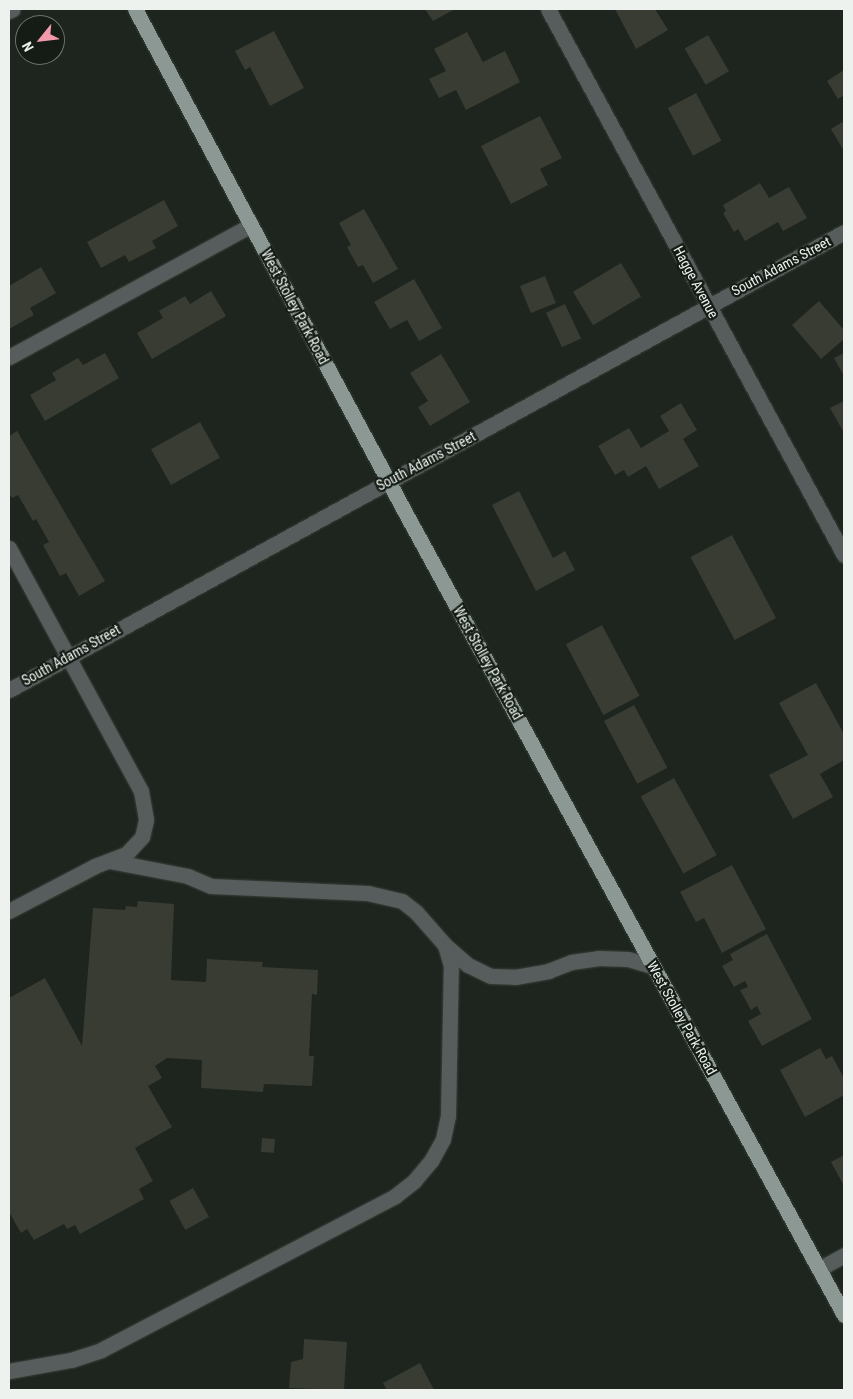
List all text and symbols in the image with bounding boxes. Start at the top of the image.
north arrow [15,15,65,65]
text: N [19,39,37,54]
street label: South Adams Street [729,233,833,299]
street label: Hagge Avenue [670,243,722,321]
street label: West Stolley Park Road [258,247,332,367]
street label: South Adams Street [374,428,478,494]
street label: West Stolley Park Road [450,603,526,723]
street label: South Adams Street [19,621,123,689]
street label: West Stolley Park Road [644,958,720,1078]

